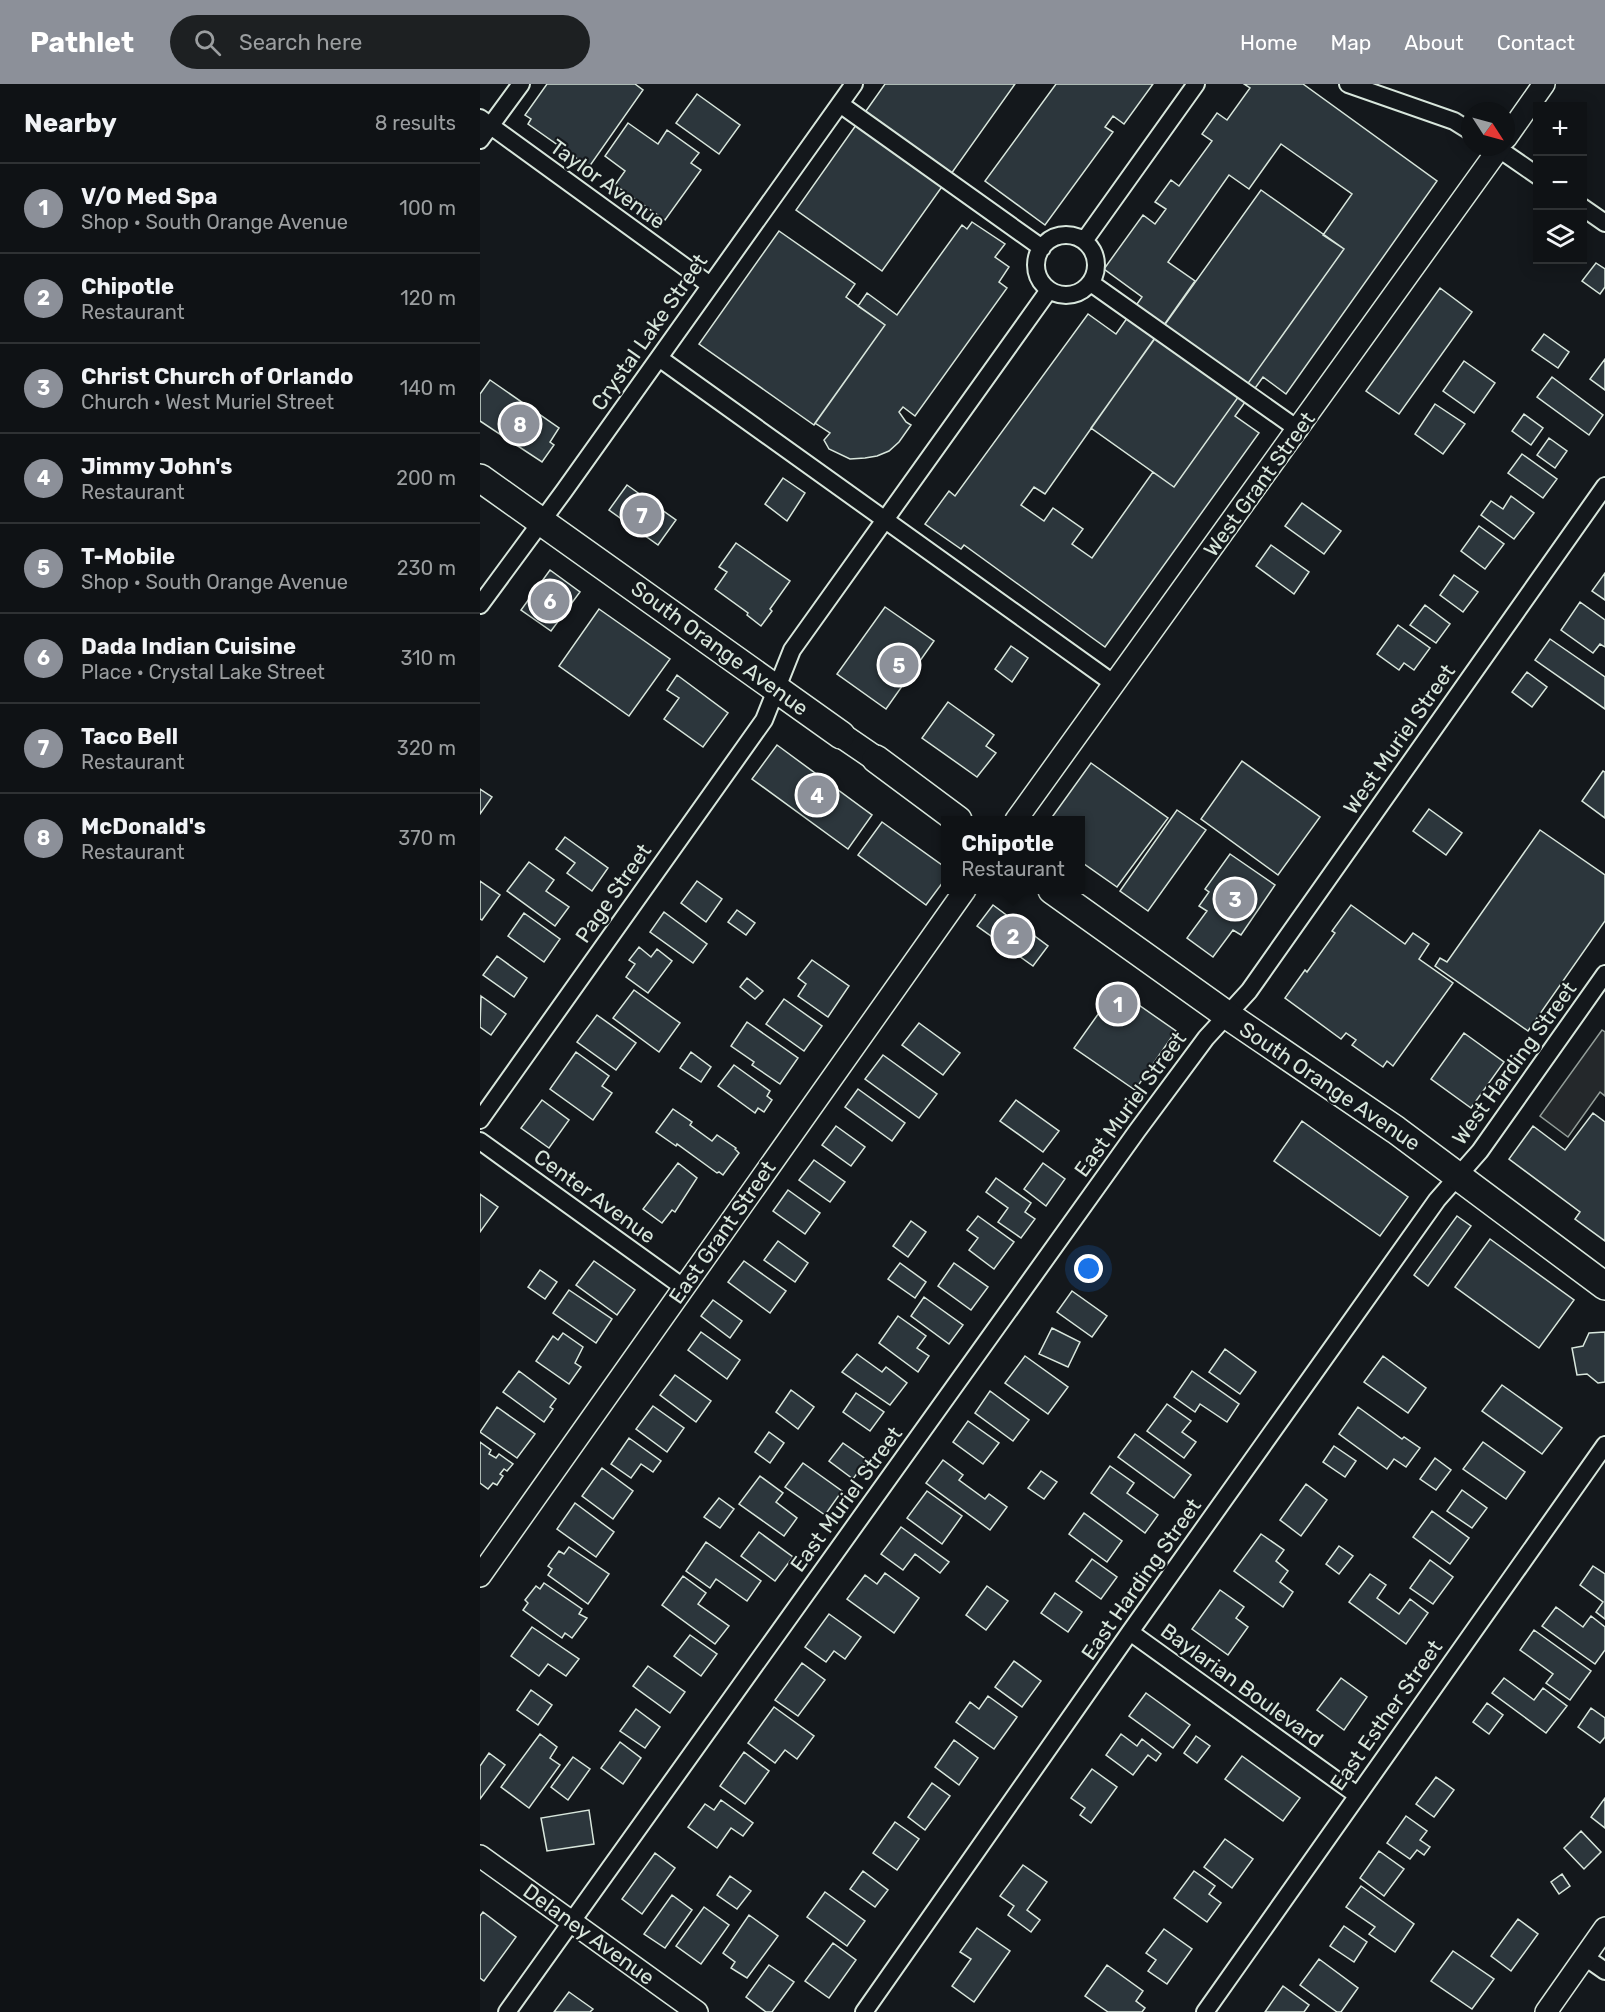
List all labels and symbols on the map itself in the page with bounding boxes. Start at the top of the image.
north arrow [1461,102,1515,156]
street label: Taylor Avenue [546,134,670,234]
street label: Crystal Lake Street [586,249,712,415]
pin: 8 [500,402,540,446]
street label: West Grant Street [1198,407,1320,561]
pin: 7 [622,492,662,538]
street label: South Orange Avenue [627,575,813,721]
pin: 6 [530,578,570,624]
pin: 5 [880,642,918,688]
street label: West Muriel Street [1338,659,1460,819]
pin: 4 [798,772,836,818]
street label: Page Street [570,839,656,947]
pin: 3 [1216,876,1254,922]
pin: 2 [994,914,1032,958]
street label: West Harding Street [1447,977,1581,1149]
pin: 1 [1098,982,1138,1026]
street label: South Orange Avenue [1235,1016,1425,1156]
street label: East Muriel Street [1069,1026,1191,1182]
street label: Center Avenue [529,1144,661,1248]
street label: East Grant Street [663,1156,781,1308]
your location [1074,1254,1103,1283]
street label: East Muriel Street [785,1421,907,1577]
street label: East Harding Street [1076,1493,1206,1665]
street label: Baylarian Boulevard [1156,1618,1328,1752]
street label: East Esther Street [1325,1635,1447,1795]
street label: Delaney Avenue [518,1878,660,1990]

